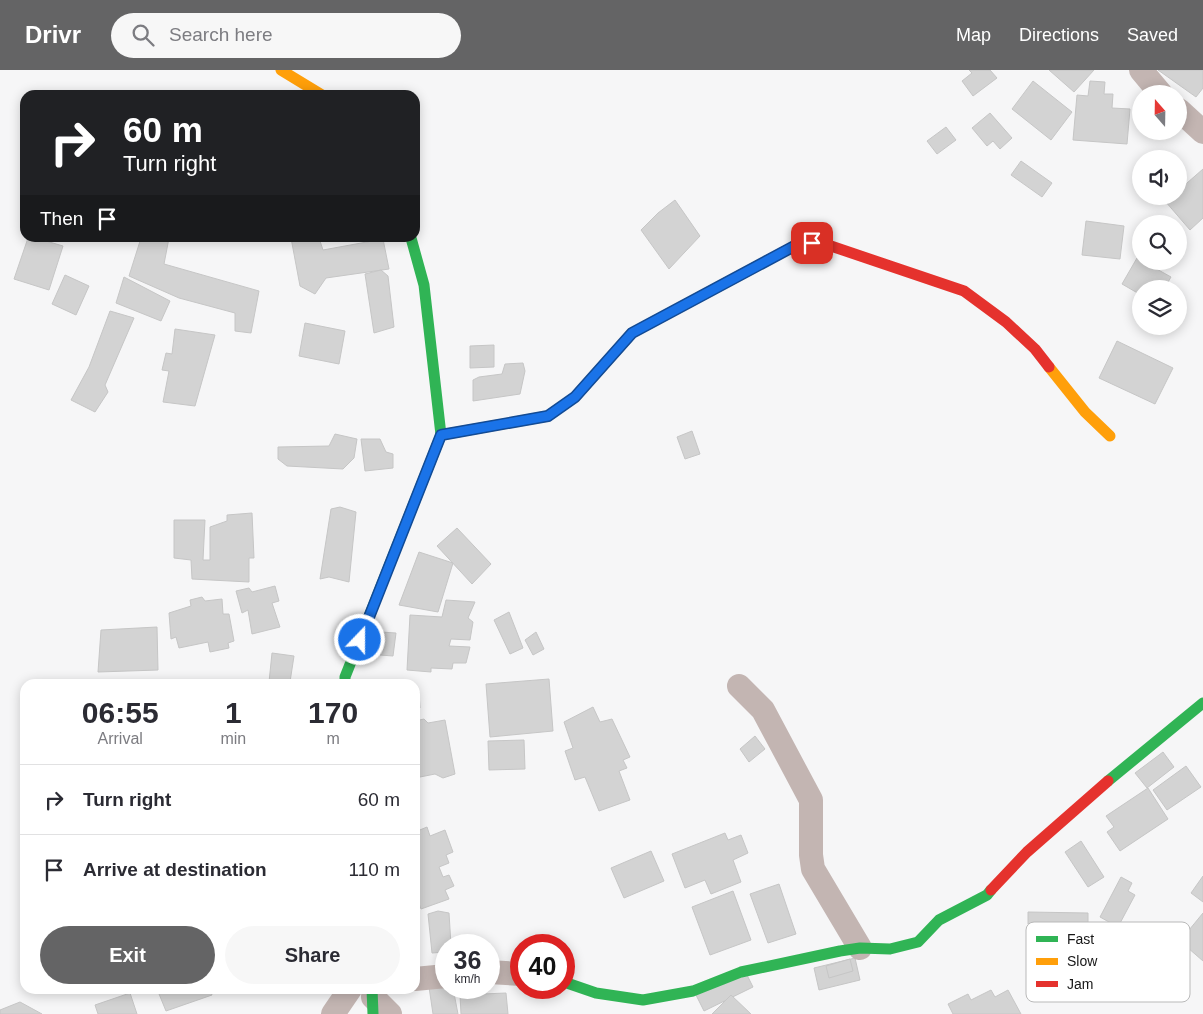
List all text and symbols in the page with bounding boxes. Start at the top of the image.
search box [111,13,461,58]
text: Drivr [25,21,81,48]
icon: search [129,21,157,49]
text: Search here [169,24,273,45]
text: Map [956,25,991,45]
text: Directions [1019,25,1099,45]
text: Saved [1127,25,1178,45]
north arrow [1132,85,1188,140]
map controls [1132,85,1187,335]
icon: right [40,110,105,175]
text: 60 m [123,110,203,149]
button: sound [1132,150,1187,205]
text: Turn right [123,151,216,176]
icon: arrive [93,205,121,233]
text: Then [40,208,83,229]
button: search [1132,215,1187,270]
pin [791,222,833,264]
icon: arrive [798,229,826,257]
button: layers [1132,280,1187,335]
position arrow [333,613,385,665]
text: 06:55 [82,696,159,729]
text: 1 [225,696,242,729]
text: 170 [308,696,358,729]
text: Arrival [98,730,143,747]
text: min [220,730,246,747]
text: m [326,730,340,747]
icon: right [40,786,68,814]
text: Turn right [83,789,171,810]
text: 60 m [358,789,400,810]
icon: arrive [40,856,68,884]
text: Arrive at destination [83,859,267,880]
text: 110 m [349,859,400,880]
legend [1026,922,1190,1002]
button: Exit [40,926,215,984]
button: Share [225,926,400,984]
text: Fast [1067,931,1094,947]
speed limit sign: 40 [510,934,575,999]
text: 36 [454,946,481,974]
text: Slow [1067,953,1098,969]
text: km/h [454,972,481,986]
text: Jam [1067,976,1093,992]

